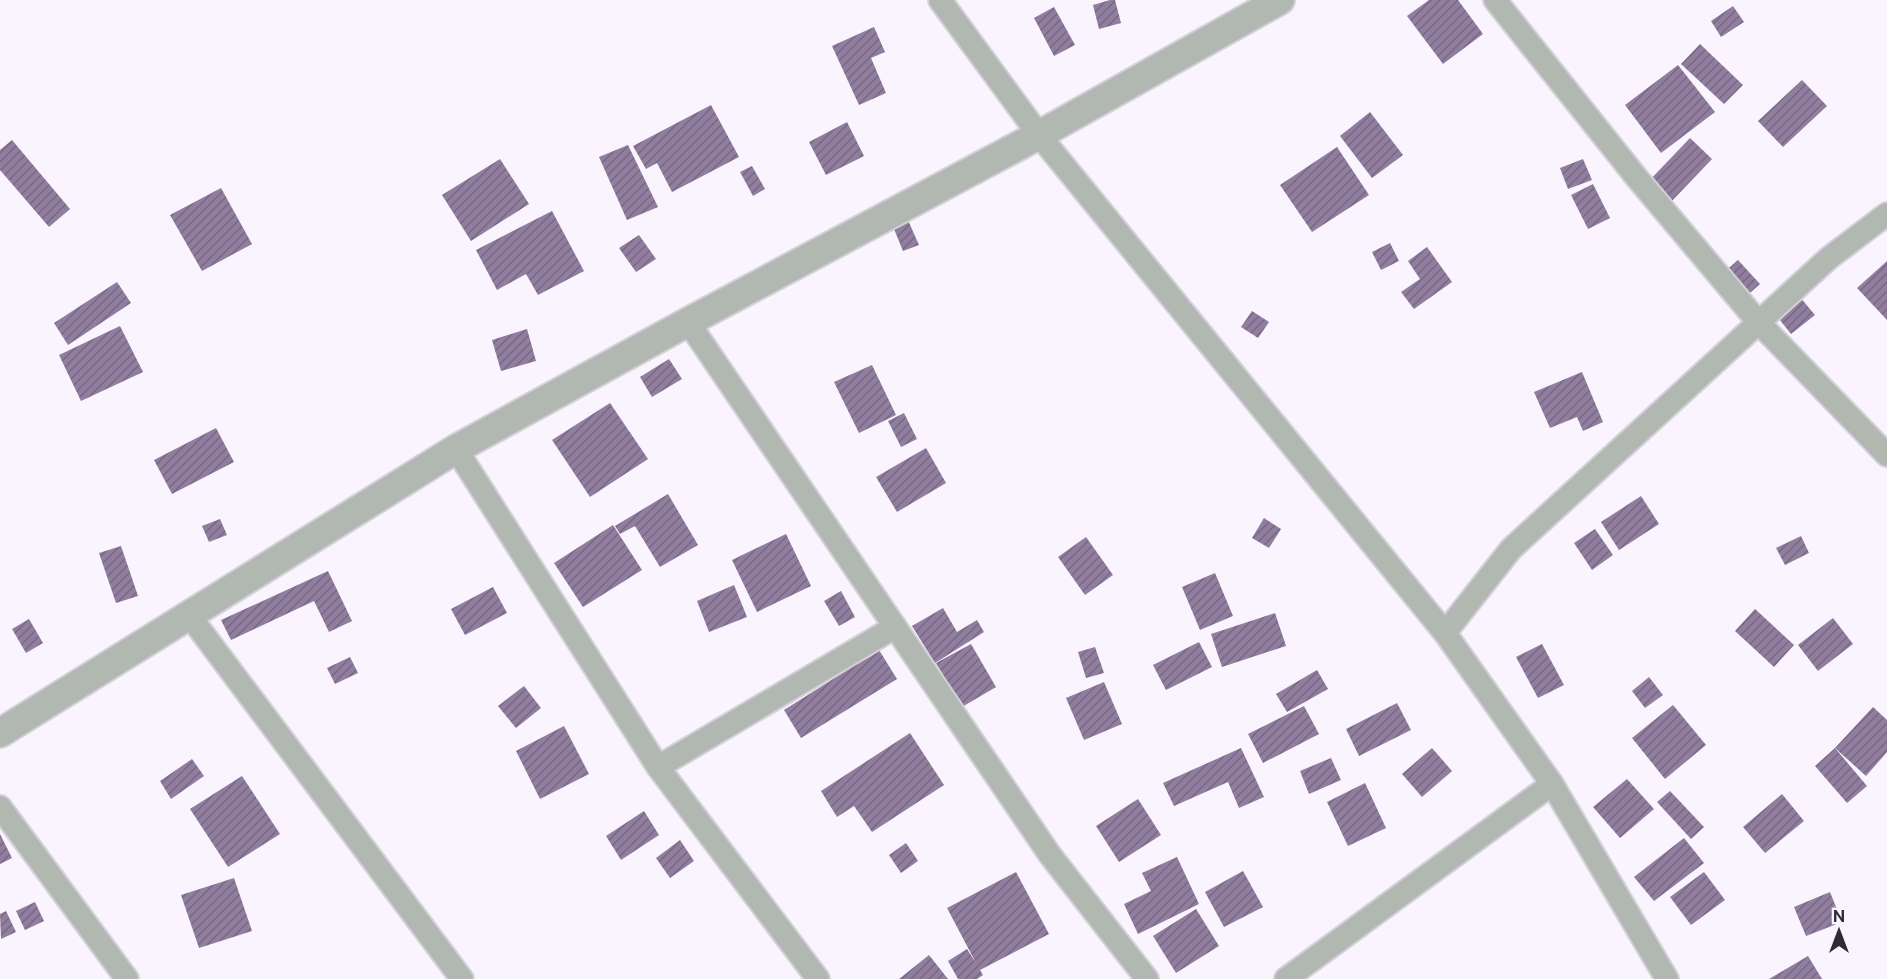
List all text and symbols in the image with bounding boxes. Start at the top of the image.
north arrow [1809,901,1869,961]
text: N [1833,907,1845,926]

